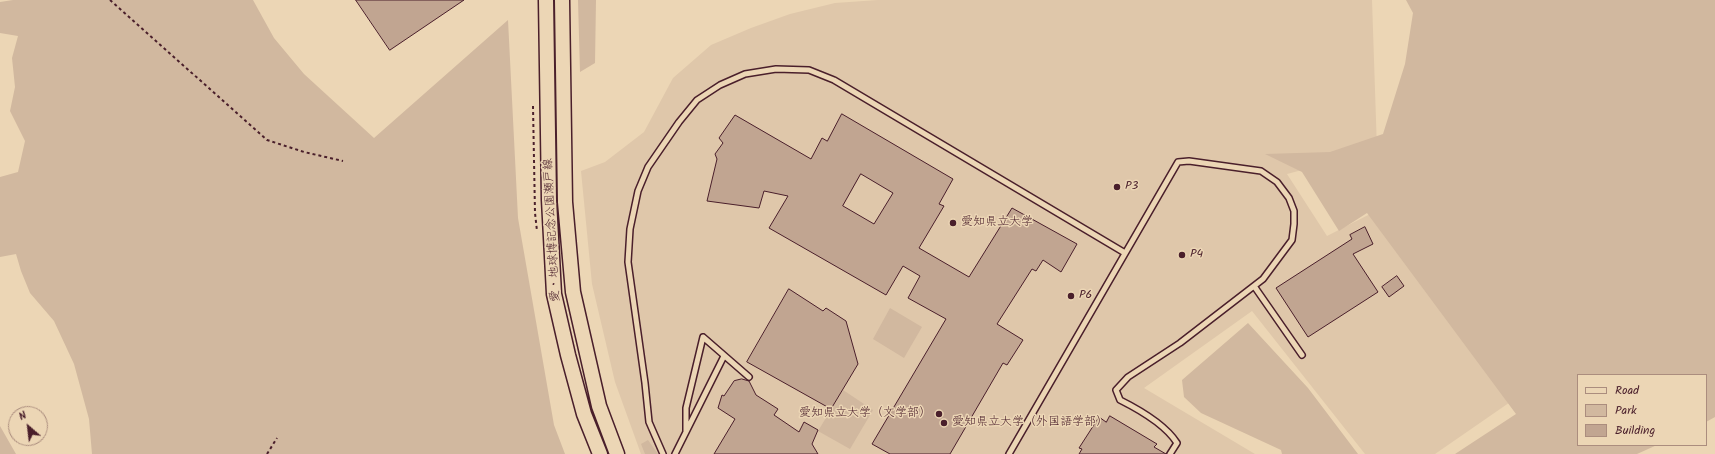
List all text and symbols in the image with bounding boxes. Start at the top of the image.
street label: 愛・地球博記念公園瀬戸線 [542,158,564,302]
place label: P3 [1125,180,1138,194]
marker: P3 [1112,182,1122,192]
place label: 愛知県立大学 [961,216,1033,230]
marker: 愛知県立大学 [948,218,958,228]
place label: P4 [1190,248,1203,262]
marker: P4 [1177,250,1187,260]
place label: P6 [1079,289,1092,303]
marker: P6 [1066,291,1076,301]
legend [1577,374,1707,446]
text: Road [1615,381,1639,400]
text: Park [1615,401,1637,420]
north arrow [8,406,48,446]
text: N [16,407,30,426]
place label: 愛知県立大学（文学部） [799,407,931,421]
marker: 愛知県立大学（文学部） [934,409,944,419]
place label: 愛知県立大学（外国語学部） [952,416,1108,430]
marker: 愛知県立大学（外国語学部） [939,418,949,428]
text: Building [1615,421,1655,440]

